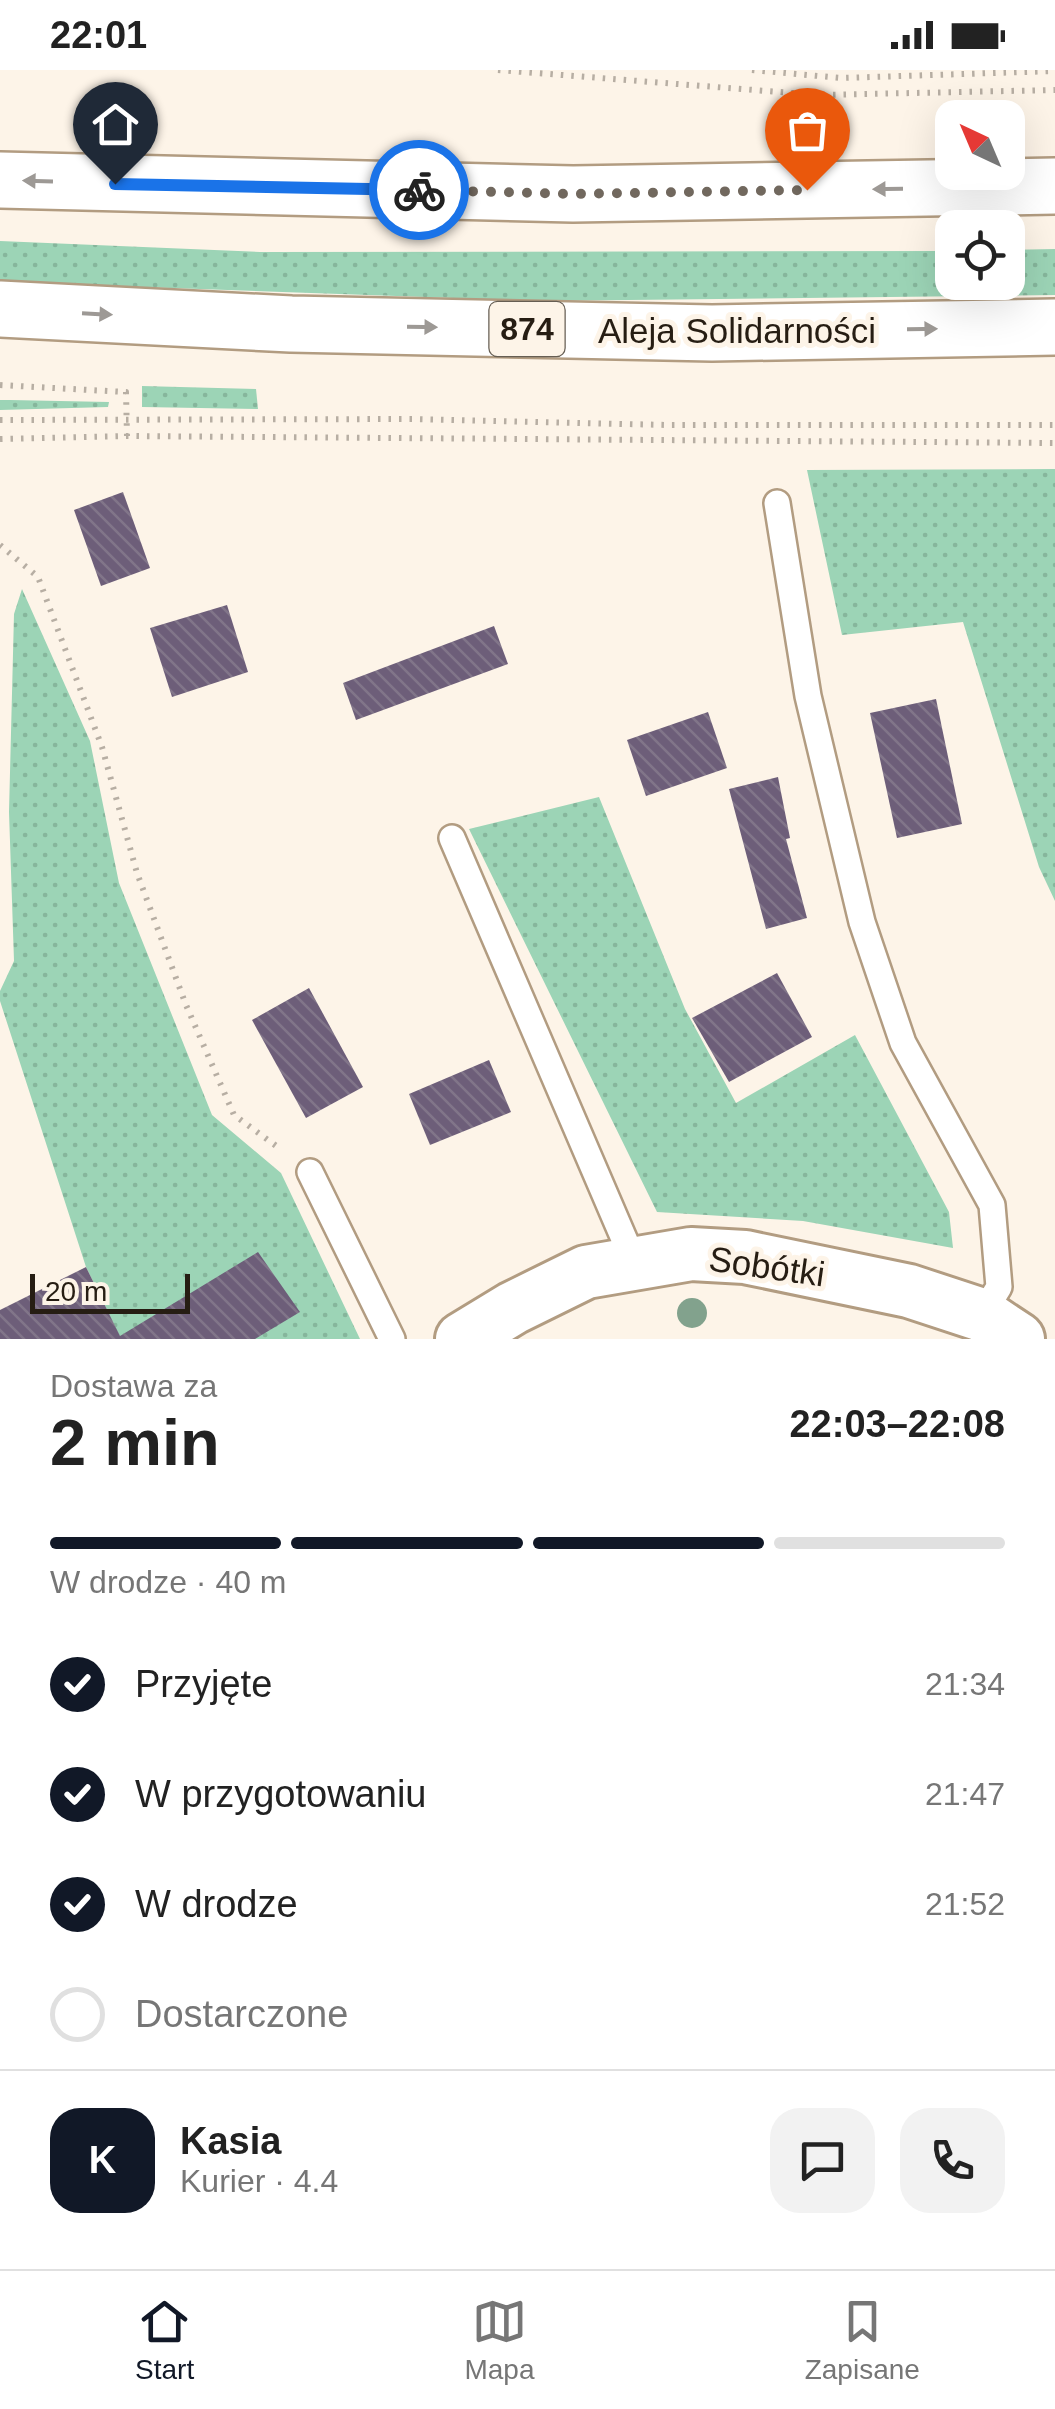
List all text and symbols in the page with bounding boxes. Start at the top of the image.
text: 22:01 [50,14,147,56]
pin [73,82,158,185]
pin [765,88,850,191]
icon: home [88,97,143,152]
north arrow [935,100,1025,190]
map controls [935,100,1025,300]
icon: bag [780,103,835,158]
courier [369,140,469,240]
icon: bike [392,163,447,218]
one-way arrow [21,173,53,189]
one-way arrow [871,182,903,198]
button: locate [935,210,1025,300]
road number: 874 [490,302,564,356]
one-way arrow [82,306,114,322]
street label: Aleja Solidarności [598,311,876,350]
one-way arrow [407,319,439,335]
one-way arrow [907,321,938,337]
street label: Sobótki [706,1239,828,1293]
scale bar [30,1269,190,1314]
text: 20 m [45,1276,107,1307]
text: Dostawa za [50,1368,217,1404]
text: 22:03–22:08 [789,1403,1005,1445]
text: 2 min [50,1406,220,1479]
text: W drodze · 40 m [50,1564,287,1600]
icon: check [50,1657,105,1712]
text: Przyjęte [135,1663,272,1705]
text: 21:34 [925,1666,1005,1702]
icon: check [50,1767,105,1822]
text: W przygotowaniu [135,1773,426,1815]
text: 21:47 [925,1776,1005,1812]
icon: check [50,1877,105,1932]
text: W drodze [135,1883,298,1925]
text: 21:52 [925,1886,1005,1922]
text: Dostarczone [135,1993,348,2035]
button: chat [770,2108,875,2213]
button: phone [900,2108,1005,2213]
text: Kasia [180,2120,281,2162]
text: K [89,2139,116,2181]
text: Kurier · 4.4 [180,2163,338,2199]
tab: Start [135,2294,194,2386]
tab: Mapa [464,2294,534,2386]
tab: Zapisane [805,2294,920,2386]

